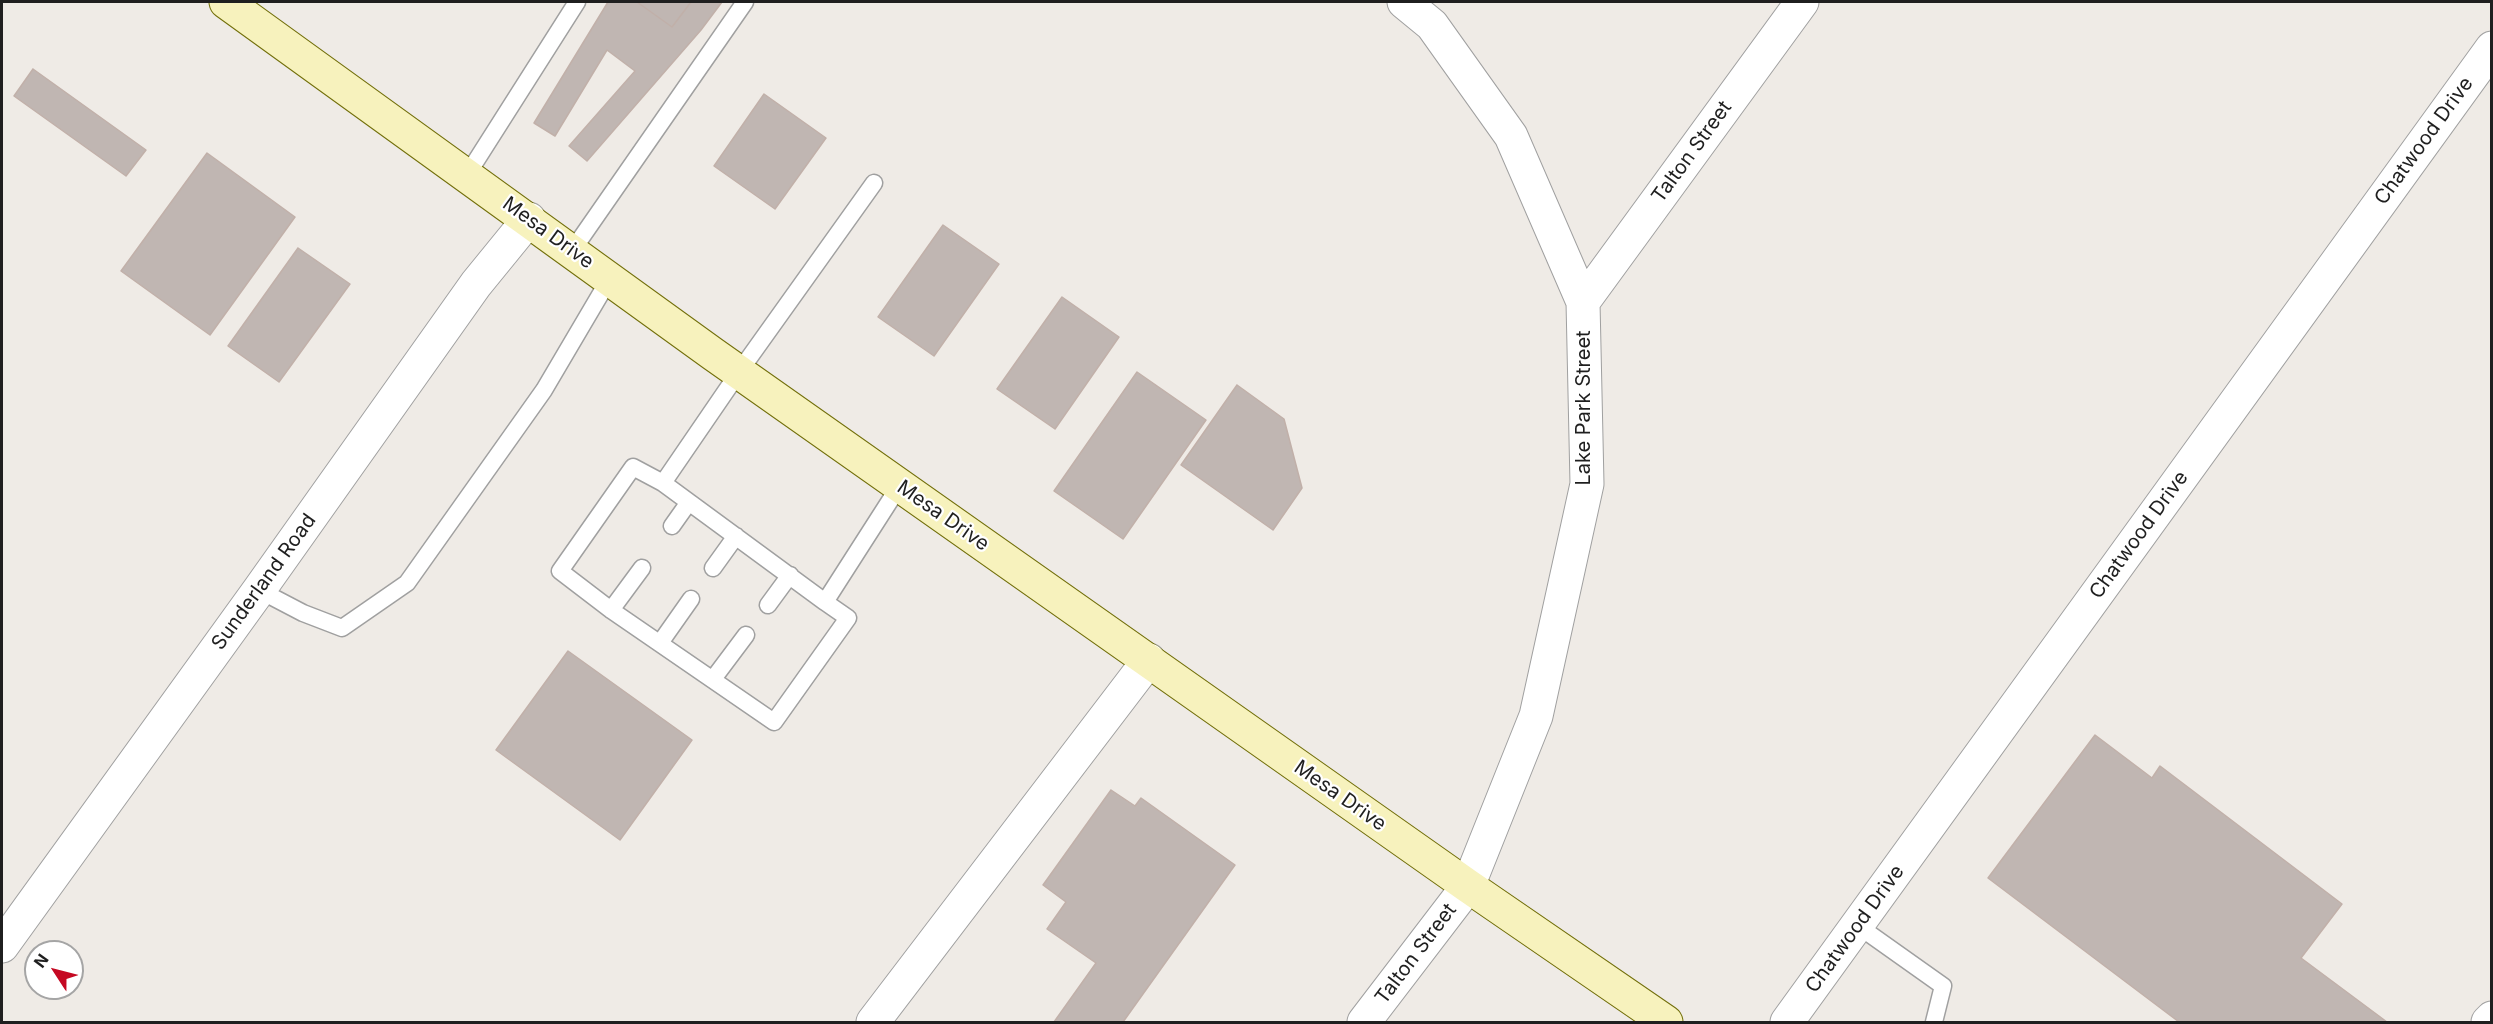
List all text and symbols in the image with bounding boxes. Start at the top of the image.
street label: Chatwood Drive [2370,72,2478,210]
street label: Talton Street [1647,96,1737,208]
street label: Mesa Drive [498,192,598,274]
street label: Lake Park Street [1572,330,1596,486]
street label: Chatwood Drive [2085,466,2193,604]
street label: Mesa Drive [892,476,994,556]
street label: Sunderland Road [207,509,321,655]
street label: Mesa Drive [1289,756,1391,836]
street label: Chatwood Drive [1801,860,1909,998]
street label: Talton Street [1370,899,1462,1009]
north arrow [24,940,84,1000]
text: N [29,950,53,971]

